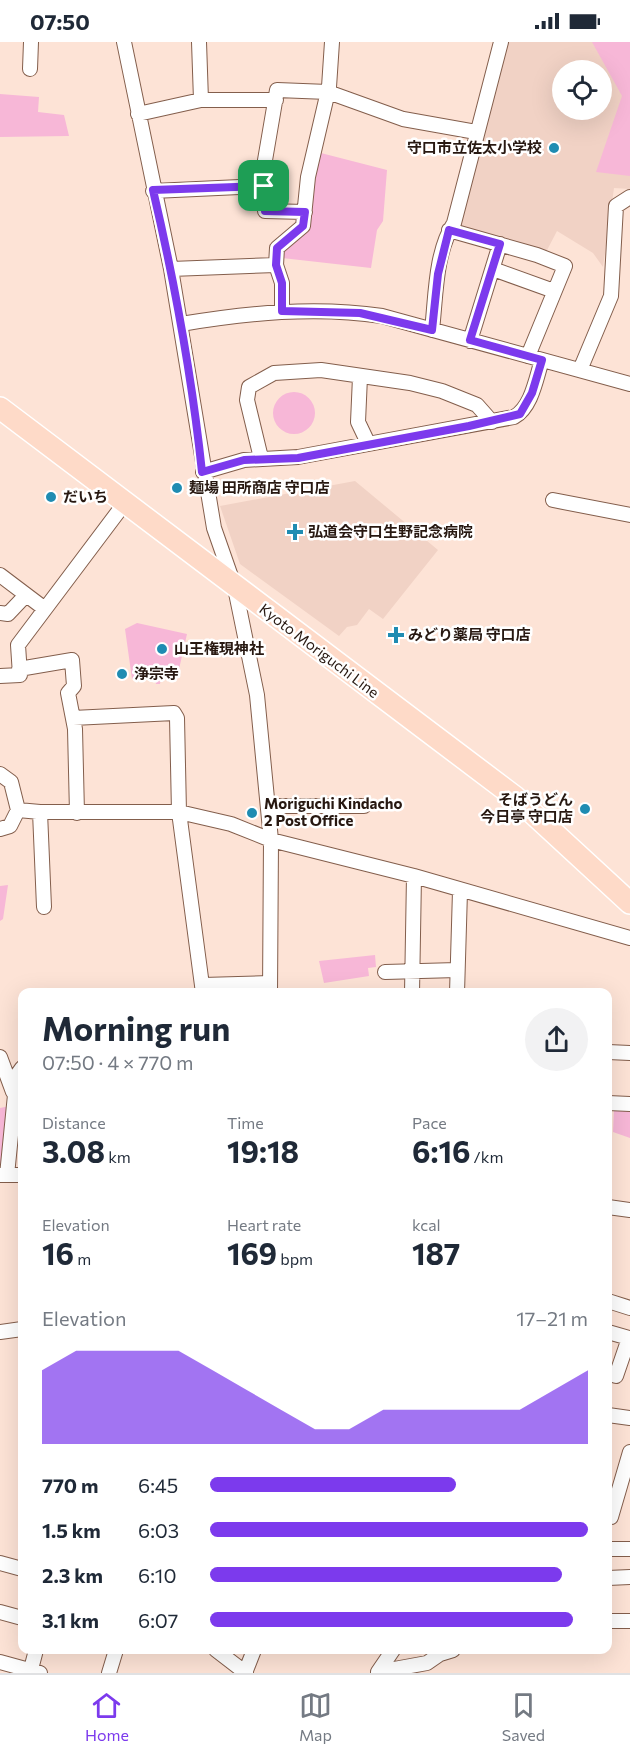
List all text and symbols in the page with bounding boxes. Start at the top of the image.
text: 07:50 [30,8,90,35]
map controls [552,60,612,120]
button: locate [552,60,612,120]
place label: 守口市立佐太小学校 [407,138,542,156]
marker: 守口市立佐太小学校 [547,141,561,155]
pin [238,160,289,211]
icon: arrive [247,169,280,202]
place label: 麺場 田所商店 守口店 [189,478,330,496]
marker: 麺場 田所商店 守口店 [170,481,184,495]
place label: だいち [63,487,108,505]
marker: だいち [44,490,58,504]
place label: 弘道会守口生野記念病院 [308,522,473,540]
marker: 弘道会守口生野記念病院 [286,523,304,541]
street label: Kyoto Moriguchi Line [256,599,383,701]
place label: みどり薬局 守口店 [408,625,531,643]
marker: みどり薬局 守口店 [389,628,403,642]
place label: 山王権現神社 [174,639,264,657]
marker: 山王権現神社 [155,642,169,656]
place label: 浄宗寺 [134,664,179,682]
marker: 浄宗寺 [115,667,129,681]
place label: そばうどん 今日亭 守口店 [480,790,573,825]
place label: Moriguchi Kindacho 2 Post Office [264,794,402,829]
marker: そばうどん 今日亭 守口店 [578,802,592,816]
marker: Moriguchi Kindacho 2 Post Office [245,806,259,820]
text: Morning run [42,1007,230,1048]
button: share [525,1008,588,1071]
text: 07:50 · 4 × 770 m [42,1050,194,1074]
text: Distance [42,1113,106,1132]
text: Time [227,1113,264,1132]
text: Pace [412,1113,447,1132]
text: 3.08 [42,1132,105,1169]
text: 19:18 [227,1132,299,1169]
text: 6:16 [412,1132,471,1169]
text: km [105,1147,131,1166]
text: /km [471,1147,503,1166]
text: Elevation [42,1215,110,1234]
text: Heart rate [227,1215,301,1234]
text: kcal [412,1215,441,1234]
text: 16 [42,1234,74,1271]
text: 169 [227,1234,277,1271]
text: 187 [412,1234,460,1271]
text: m [74,1249,91,1268]
text: bpm [277,1249,313,1268]
text: Elevation [42,1306,127,1330]
text: 17–21 m [516,1306,588,1330]
text: 770 m [42,1473,98,1497]
text: 6:45 [138,1473,178,1497]
text: 1.5 km [42,1518,101,1542]
text: 6:03 [138,1518,179,1542]
text: 2.3 km [42,1563,103,1587]
text: 6:10 [138,1563,176,1587]
text: 3.1 km [42,1608,99,1632]
text: 6:07 [138,1608,178,1632]
tab: Home [85,1689,129,1744]
tab: Map [299,1689,332,1744]
tab: Saved [502,1689,545,1744]

